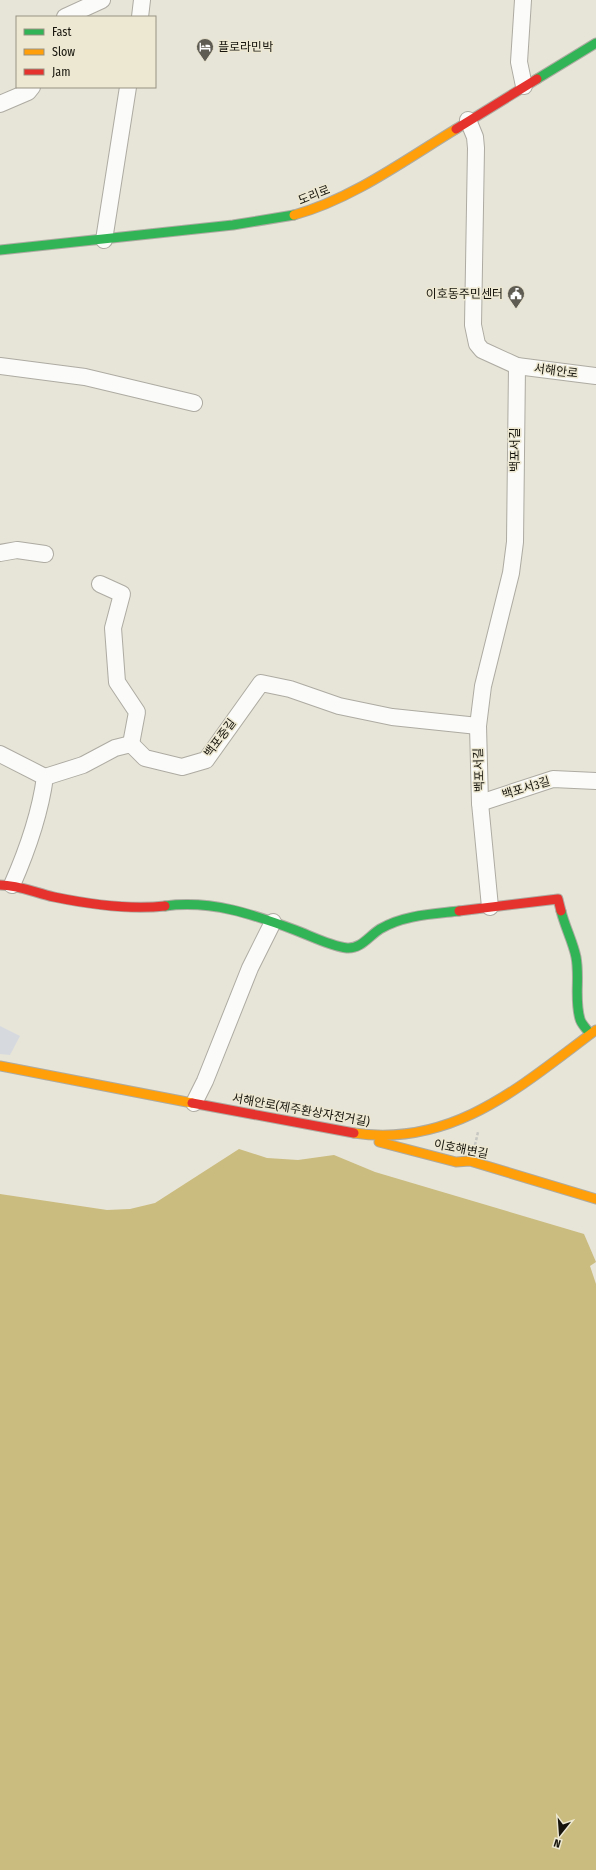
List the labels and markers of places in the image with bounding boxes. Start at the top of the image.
hotel icon: 플로라민박 [195,37,215,62]
place label: 플로라민박 [218,40,273,54]
public building icon: 이호동주민센터 [506,284,526,309]
place label: 이호동주민센터 [426,287,503,301]

